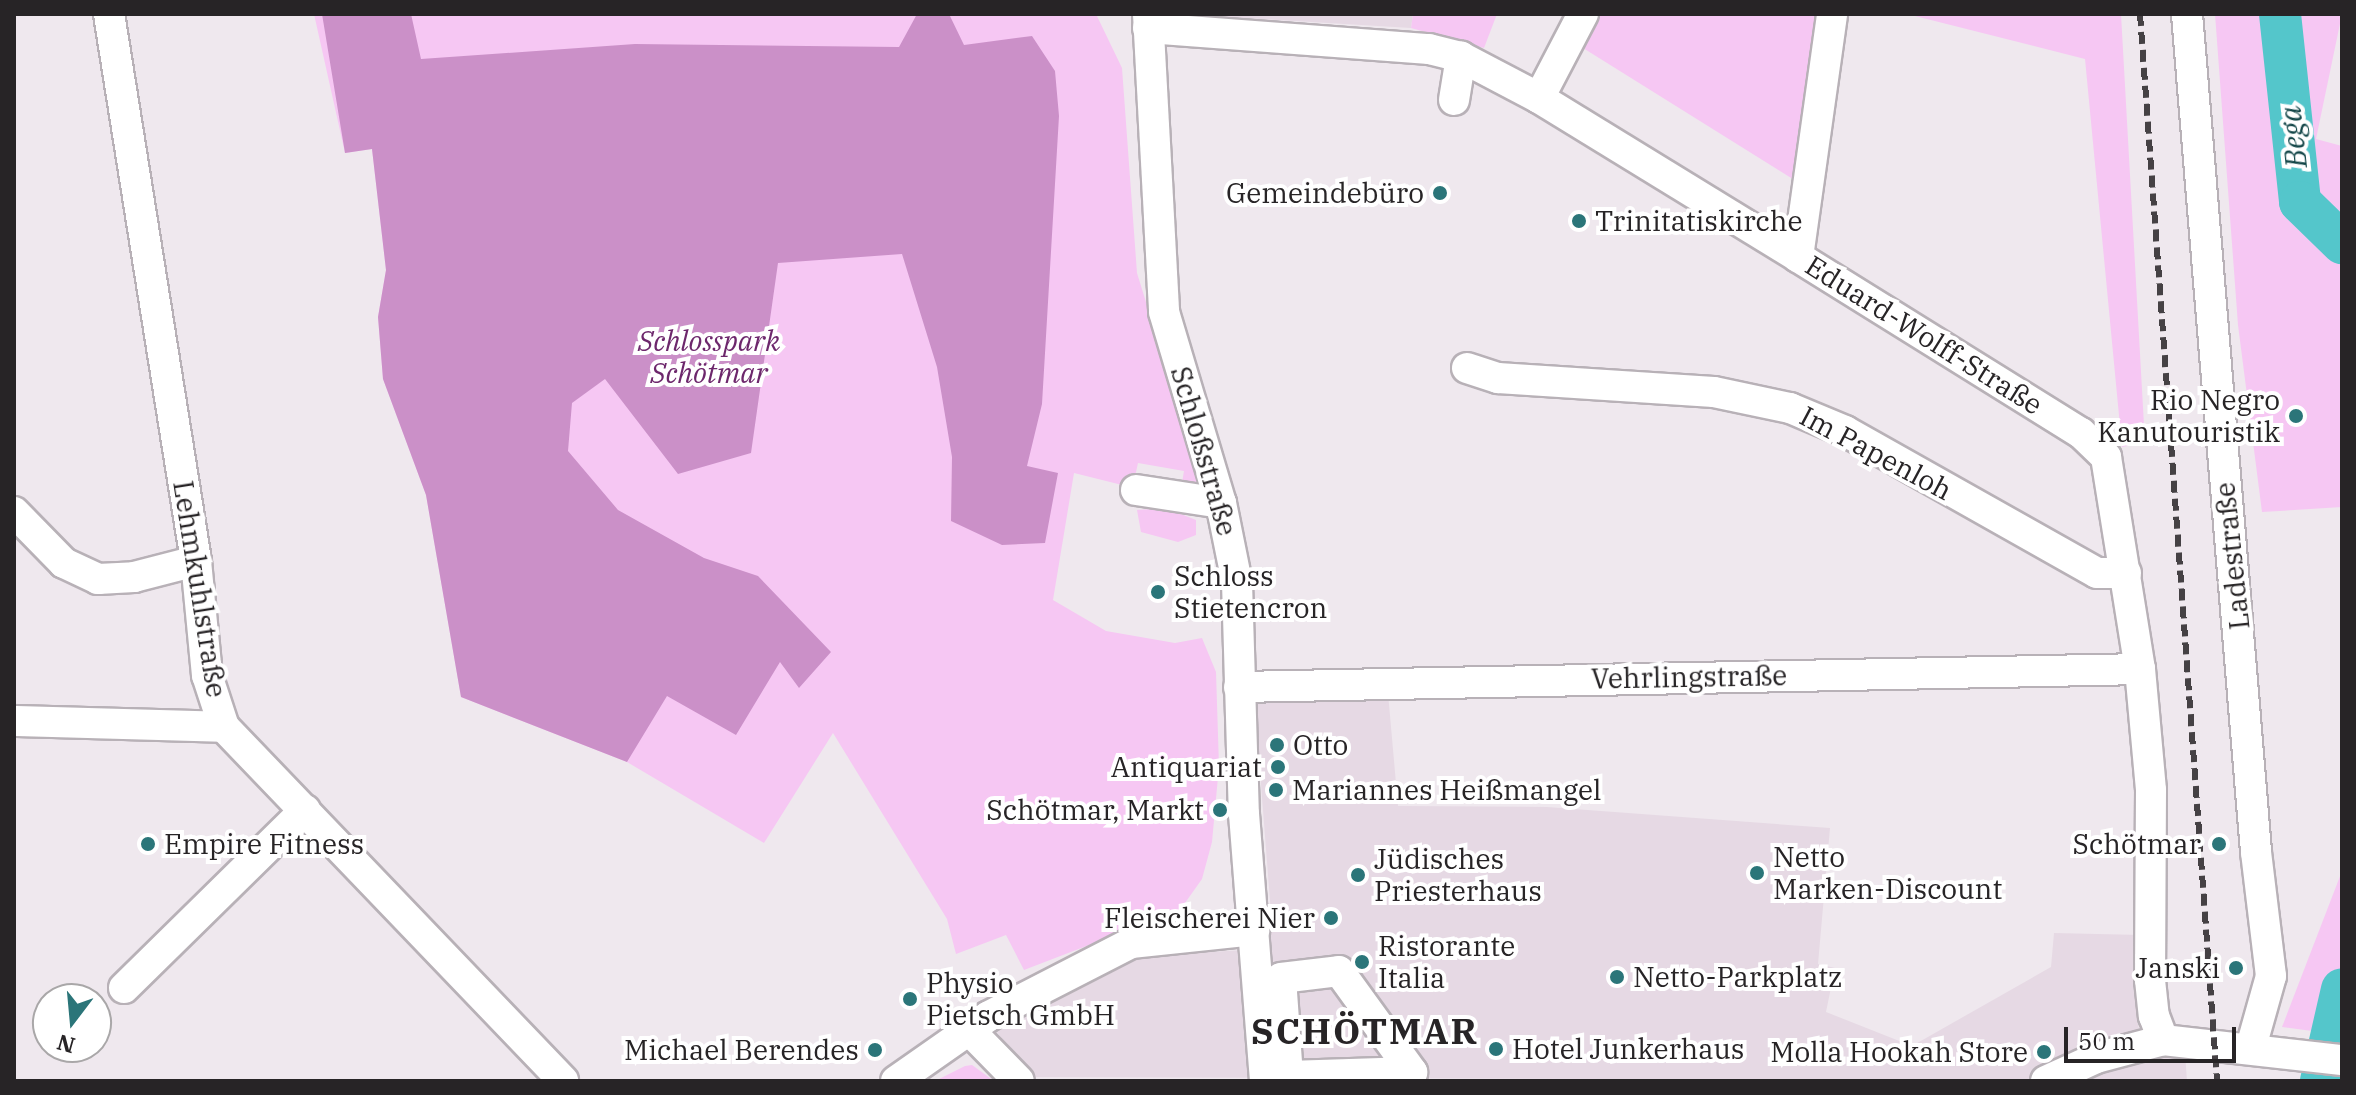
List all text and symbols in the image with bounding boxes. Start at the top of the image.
water label: Bega [2272,104,2314,170]
place label: Gemeindebüro [1226,176,1424,210]
marker: Gemeindebüro [1431,184,1449,202]
place label: Trinitatiskirche [1595,204,1803,238]
marker: Trinitatiskirche [1570,212,1588,230]
street label: Eduard-Wolff-Straße [1799,248,2049,422]
park label: Schlosspark Schötmar [638,324,780,390]
street label: Schloßstraße [1164,363,1244,539]
place label: Rio Negro Kanutouristik [2097,383,2280,449]
street label: Im Papenloh [1794,399,1958,507]
marker: Rio Negro Kanutouristik [2287,407,2305,425]
street label: Lehmkuhlstraße [166,478,234,700]
street label: Ladestraße [2208,481,2256,631]
place label: Schloss Stietencron [1174,559,1327,625]
marker: Schloss Stietencron [1149,583,1167,601]
street label: Vehrlingstraße [1591,658,1787,696]
place label: Otto [1293,728,1348,762]
marker: Otto [1268,736,1286,754]
place label: Antiquariat [1111,750,1262,784]
marker: Antiquariat [1269,758,1287,776]
place label: Mariannes Heißmangel [1292,773,1601,807]
marker: Mariannes Heißmangel [1267,781,1285,799]
place label: Schötmar, Markt [986,793,1204,827]
marker: Schötmar, Markt [1211,801,1229,819]
place label: Empire Fitness [164,827,364,861]
place label: Schötmar [2073,827,2201,861]
marker: Schötmar [2208,833,2230,855]
marker: Empire Fitness [139,835,157,853]
place label: Netto Marken-Discount [1773,840,2002,906]
place label: Jüdisches Priesterhaus [1374,842,1542,908]
marker: Netto Marken-Discount [1748,864,1766,882]
marker: Jüdisches Priesterhaus [1349,866,1367,884]
place label: Fleischerei Nier [1104,901,1315,935]
marker: Fleischerei Nier [1322,909,1340,927]
place label: Ristorante Italia [1378,929,1515,995]
place label: Janski [2135,951,2220,985]
marker: Ristorante Italia [1353,953,1371,971]
marker: Janski [2227,959,2245,977]
place label: Netto-Parkplatz [1633,960,1842,994]
place label: Physio Pietsch GmbH [926,966,1115,1032]
marker: Netto-Parkplatz [1608,968,1626,986]
north arrow [32,983,112,1063]
marker: Physio Pietsch GmbH [901,990,919,1008]
district label: SCHÖTMAR [1251,1009,1479,1053]
scale bar [2068,1011,2240,1061]
text: 50 m [2078,1025,2135,1057]
text: N [53,1028,78,1061]
place label: Hotel Junkerhaus [1512,1032,1744,1066]
place label: Michael Berendes [624,1033,859,1067]
place label: Molla Hookah Store [1770,1035,2028,1069]
marker: Hotel Junkerhaus [1487,1040,1505,1058]
marker: Michael Berendes [866,1041,884,1059]
marker: Molla Hookah Store [2035,1043,2053,1061]

